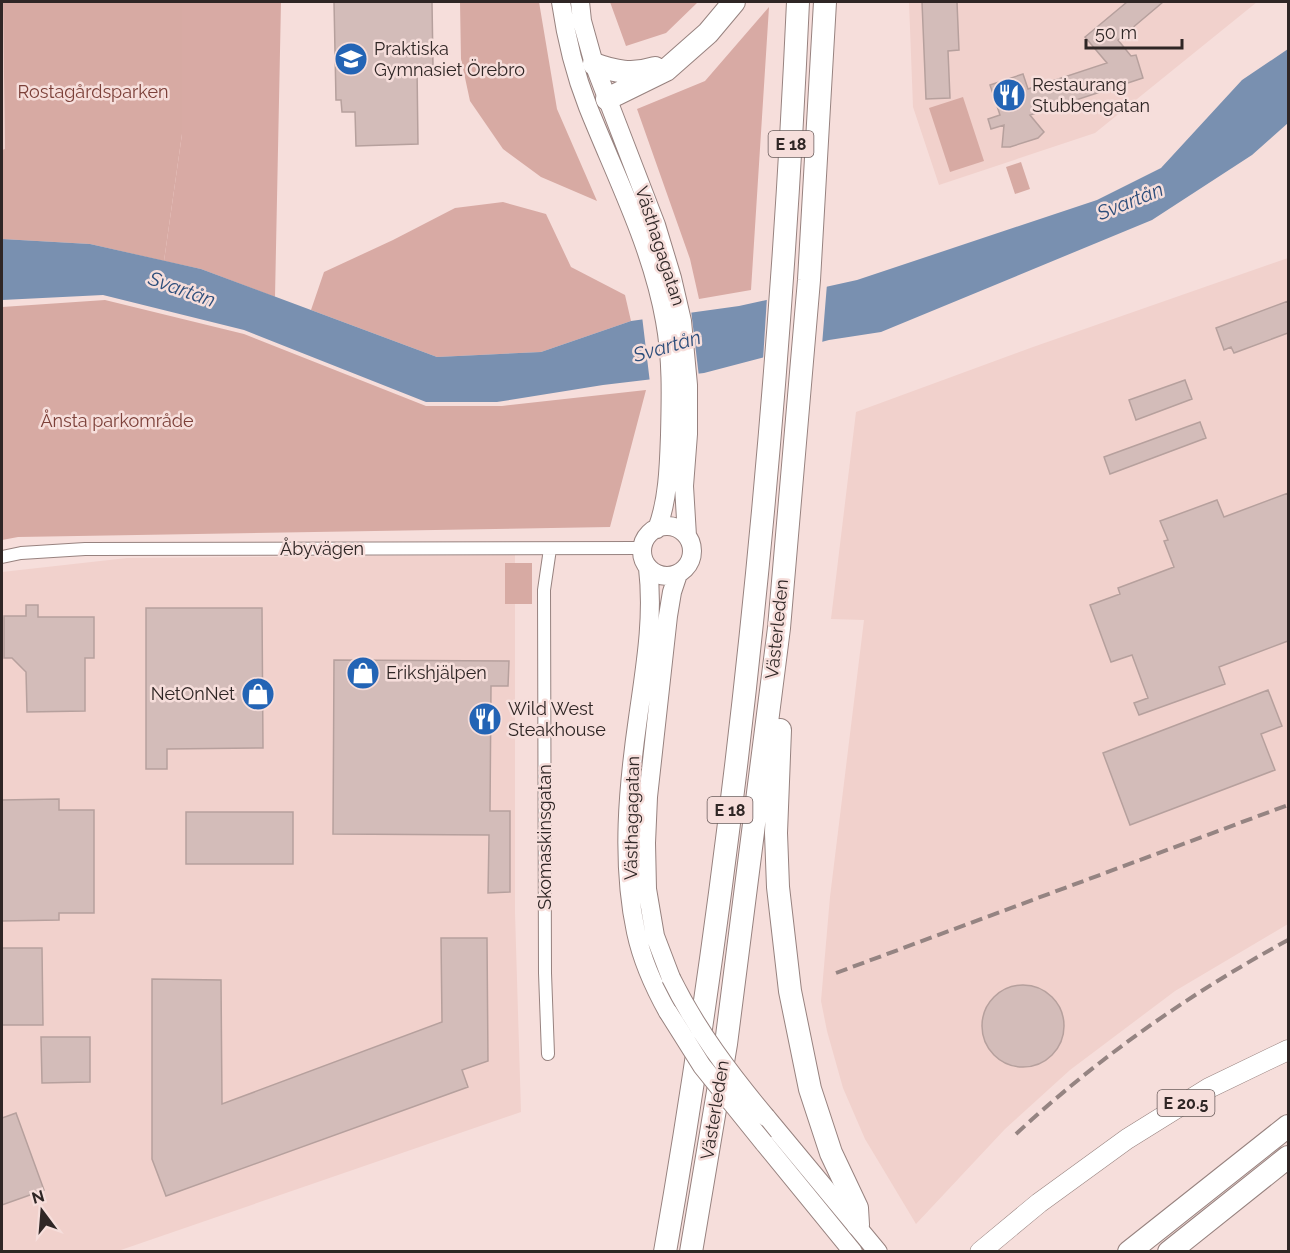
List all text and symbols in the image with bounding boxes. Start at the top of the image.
scale bar [1086,12,1182,50]
text: 50 m [1095,22,1137,43]
place label: Praktiska Gymnasiet Örebro [374,38,525,80]
school or university icon: Praktiska Gymnasiet Örebro [333,41,369,77]
place label: Restaurang Stubbengatan [1032,74,1150,116]
restaurant icon: Restaurang Stubbengatan [991,77,1027,113]
park label: Rostagårdsparken [18,81,168,102]
road number: E 18 [768,131,814,157]
water label: Svartån [1092,177,1167,225]
street label: Västhagagatan [631,184,690,308]
water label: Svartån [144,266,219,312]
water label: Svartån [629,325,704,367]
park label: Ånsta parkområde [40,409,194,431]
street label: Åbyvägen [280,537,364,559]
street label: Västerleden [761,578,792,680]
shop icon: Erikshjälpen [345,655,381,691]
place label: Erikshjälpen [386,662,487,683]
shop icon: NetOnNet [240,676,276,712]
place label: NetOnNet [151,683,235,704]
place label: Wild West Steakhouse [508,698,606,740]
restaurant icon: Wild West Steakhouse [467,701,503,737]
street label: Västhagagatan [620,756,643,880]
street label: Skomaskinsgatan [534,764,555,910]
road number: E 18 [708,797,752,823]
street label: Västerleden [696,1059,733,1161]
road number: E 20.5 [1158,1090,1214,1116]
north arrow [12,1181,72,1241]
text: N [30,1186,46,1208]

